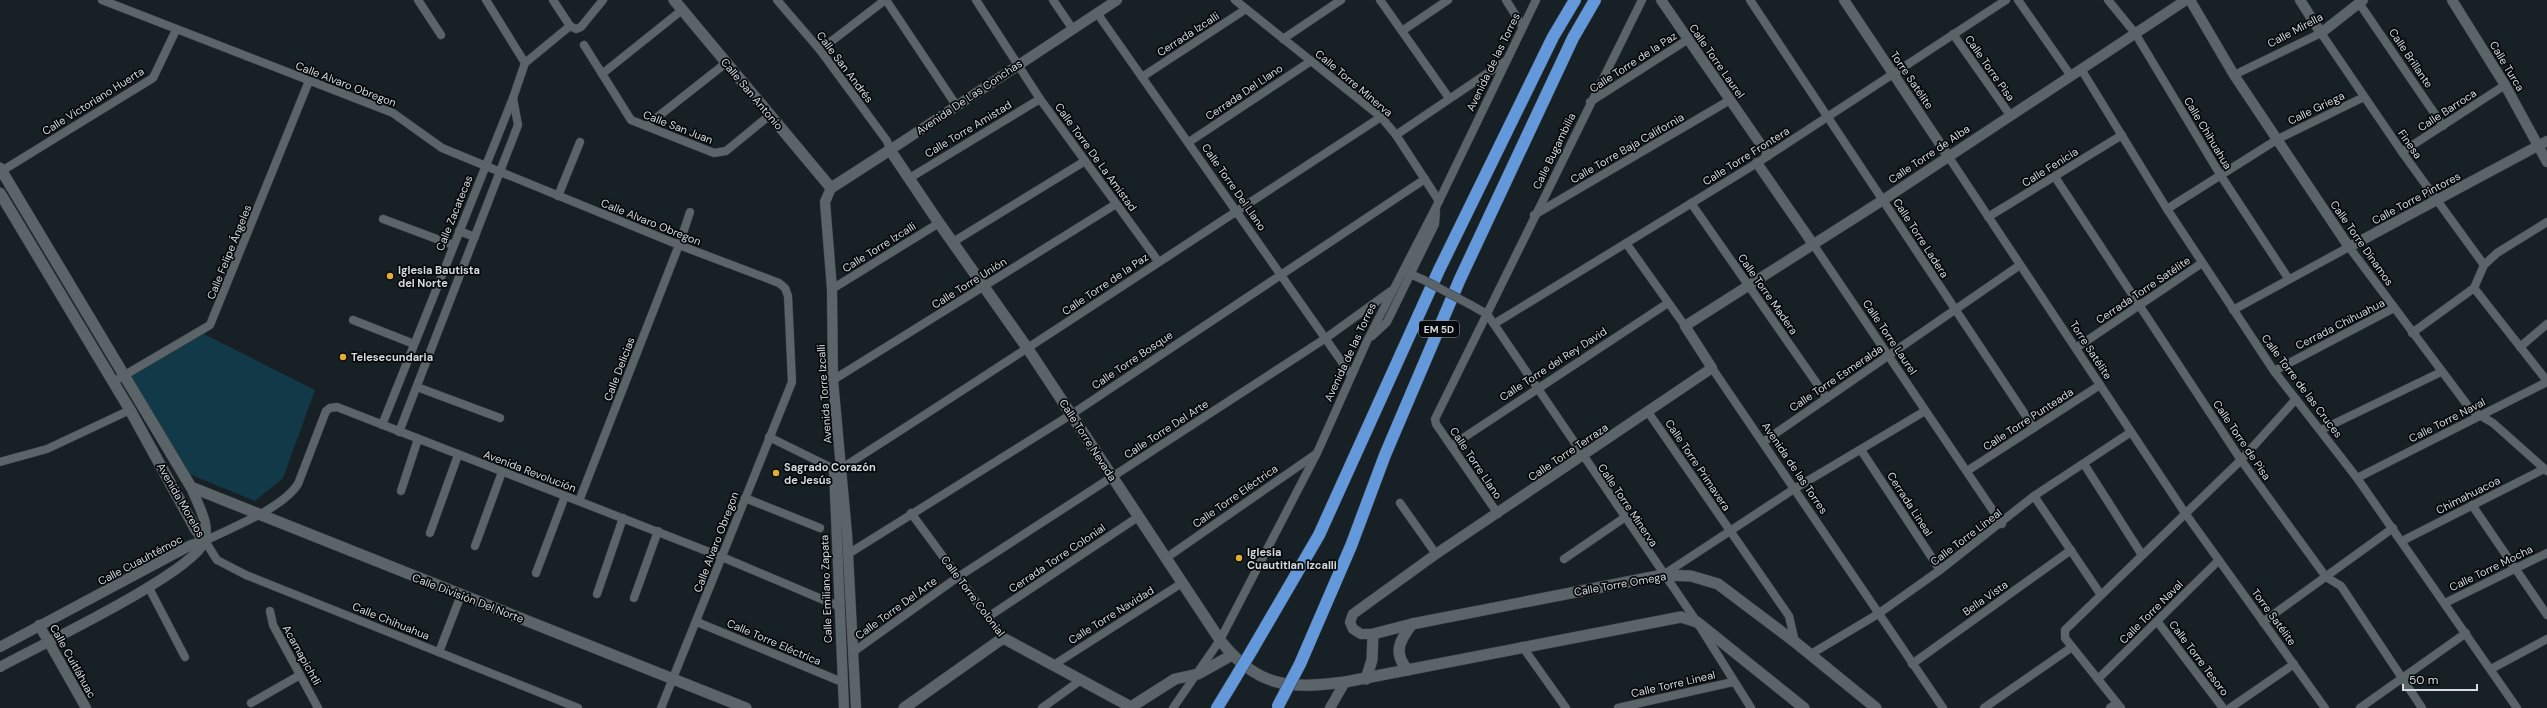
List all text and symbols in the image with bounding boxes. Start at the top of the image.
street label: Cerrada Izcalli [1154,9,1222,59]
street label: Calle Mirella [2265,10,2325,50]
street label: Avenida de las Torres [1463,11,1523,113]
street label: Calle Torre Laurel [1686,21,1748,101]
street label: Calle Brillante [2386,26,2436,90]
street label: Calle San Andrés [814,29,876,105]
street label: Calle Torre de la Paz [1587,29,1679,95]
street label: Calle Torre Pisa [1962,32,2018,104]
street label: Calle Turca [2487,38,2527,94]
street label: Calle Torre Minerva [1312,47,1396,119]
street label: Torre Satélite [1887,48,1937,112]
street label: Calle San Antonio [718,55,786,133]
street label: Avenida De Las Conchas [913,56,1025,138]
street label: Calle Alvaro Obregon [294,58,398,110]
street label: Cerrada Del Llano [1203,61,1285,123]
street label: Calle Victoriano Huerta [39,64,147,138]
street label: Calle Barroca [2415,86,2479,134]
street label: Calle Griega [2285,88,2347,128]
street label: Calle Chihuahua [2181,94,2235,172]
street label: Calle Torre Amistad [922,97,1014,160]
street label: Calle Torre De La Amistad [1052,100,1140,214]
street label: Calle San Juan [641,107,715,147]
street label: Calle Bugambilia [1529,110,1579,192]
street label: Calle Torre Baja California [1568,110,1686,186]
street label: Calle Torre de Alba [1886,122,1972,186]
street label: Calle Torre Frontera [1700,124,1792,188]
street label: Finesa [2395,127,2425,161]
street label: Calle Torre Del Llano [1199,141,1269,233]
street label: Calle Fenicia [2019,144,2081,190]
street label: Calle Torre Pintores [2369,169,2463,227]
street label: Calle Zacatecas [432,173,476,253]
street label: Calle Alvaro Obregon [599,196,703,248]
street label: Calle Torre Ladera [1890,196,1952,280]
street label: Calle Torre Dínamos [2327,198,2397,288]
street label: Calle Felipe Ángeles [204,203,254,301]
street label: Calle Torre Izcalli [840,219,918,275]
street label: Calle Torre de la Paz [1059,250,1151,318]
street label: Calle Torre Madera [1735,251,1801,337]
street label: Cerrada Torre Satélite [2093,253,2193,327]
street label: Calle Torre Unión [929,254,1009,312]
place label: Iglesia Bautista del Norte [398,263,480,290]
marker: Iglesia Bautista del Norte [385,271,395,281]
street label: Cerrada Chihuahua [2293,295,2387,353]
street label: Calle Torre Laurel [1860,297,1920,377]
street label: Avenida de las Torres [1321,300,1379,404]
street label: Torre Satélite [2067,318,2115,382]
road number: EM 5D [1419,321,1459,337]
street label: Calle Torre del Rey David [1497,324,1609,404]
street label: Calle Torre Bosque [1089,328,1175,392]
street label: Calle Torre de las Cruces [2258,331,2346,441]
street label: Calle Delicias [600,335,638,403]
street label: Calle Torre Esmeralda [1787,341,1885,415]
street label: Avenida Torre Izcalli [814,344,834,444]
place label: Telesecundaria [351,350,433,364]
marker: Telesecundaria [338,352,348,362]
street label: Calle Torre Punteada [1980,385,2076,453]
street label: Calle Torre Naval [2406,395,2488,445]
street label: Calle Torre Nevada [1056,396,1120,484]
street label: Calle Torre Del Arte [1121,397,1211,461]
street label: Calle Torre de Pisa [2210,397,2274,483]
street label: Calle Torre Primavera [1662,417,1734,513]
street label: Avenida de las Torres [1759,419,1831,517]
street label: Calle Torre Terraza [1525,420,1611,484]
street label: Calle Torre Llano [1447,424,1505,502]
street label: Avenida Revolución [482,447,578,495]
street label: Avenida Morelos [154,460,208,540]
place label: Sagrado Corazón de Jesús [784,460,876,487]
street label: Calle Torre Eléctrica [1190,461,1280,531]
street label: Calle Torre Minerva [1595,461,1661,549]
marker: Sagrado Corazón de Jesús [771,468,781,478]
street label: Cerrada Lineal [1884,469,1936,539]
street label: Chimahuacoa [2434,473,2502,517]
street label: Calle Alvaro Obregon [690,490,742,594]
street label: Calle Torre Lineal [1927,505,2005,569]
street label: Cerrada Torre Colonial [1006,520,1108,596]
street label: Calle Cuauhtémoc [95,532,185,588]
street label: Calle Emiliano Zapata [817,535,835,643]
street label: Calle Torre Mocha [2447,542,2535,594]
place label: Iglesia Cuautitlan Izcalli [1247,545,1337,572]
street label: Calle Torre Colonial [938,553,1008,639]
marker: Iglesia Cuautitlan Izcalli [1234,553,1244,563]
street label: Calle Torre Omega [1573,569,1667,599]
street label: Calle División Del Norte [410,570,526,626]
street label: Calle Torre Del Arte [852,574,940,642]
street label: Bella Vista [1960,577,2010,619]
street label: Calle Torre Naval [2116,577,2186,647]
street label: Calle Torre Navidad [1066,583,1156,647]
street label: Torre Satélite [2249,586,2299,648]
street label: Calle Chihuahua [350,599,432,643]
street label: Calle Torre Eléctrica [725,616,823,668]
street label: Calle Torre Tesoro [2166,618,2232,698]
street label: Calle Cuitláhuac [47,622,99,700]
street label: Acamapichtli [280,622,324,688]
scale bar [2403,666,2477,692]
street label: Calle Torre Lineal [1629,667,1717,701]
text: 50 m [2409,672,2438,688]

